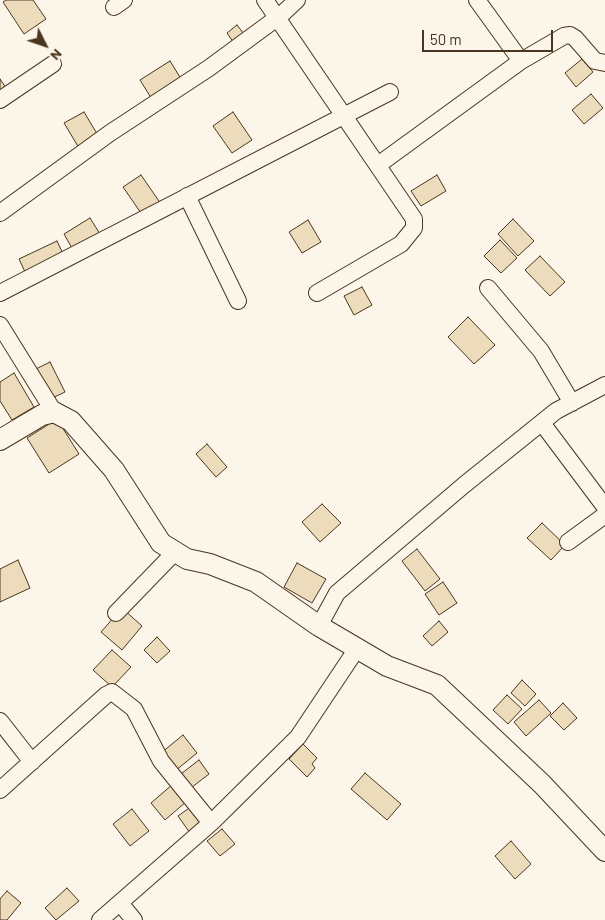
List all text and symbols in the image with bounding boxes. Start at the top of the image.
north arrow [20,20,70,70]
scale bar [425,20,556,52]
text: 50 m [430,30,462,48]
text: N [47,46,66,64]

